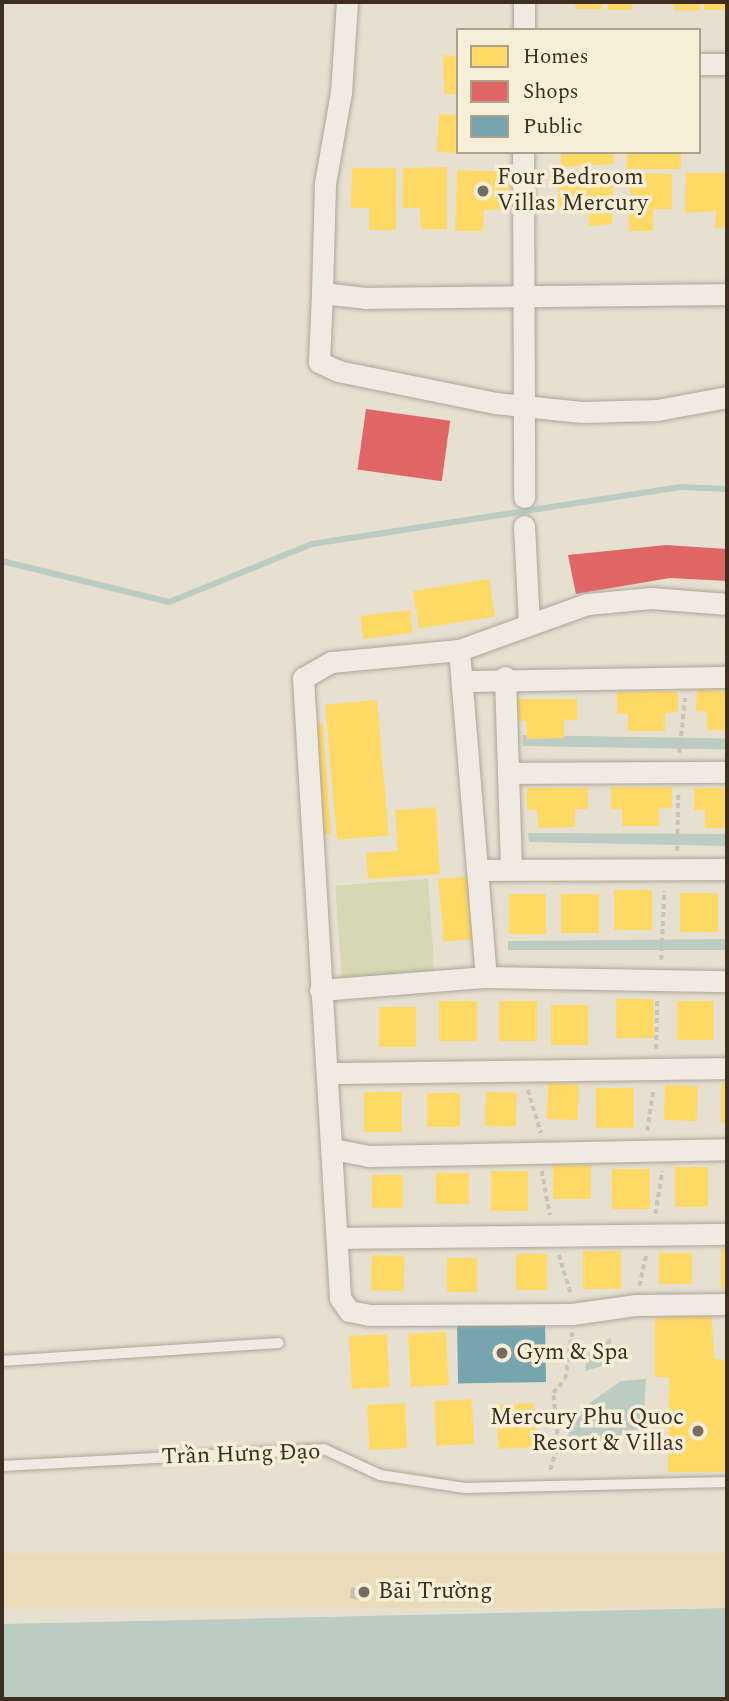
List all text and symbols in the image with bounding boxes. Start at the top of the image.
legend [456,28,701,154]
text: Homes [523,41,589,73]
text: Shops [523,76,579,108]
text: Public [523,111,583,143]
place label: Four Bedroom Villas Mercury [497,164,648,218]
marker: Four Bedroom Villas Mercury [475,183,491,199]
place label: Gym & Spa [516,1339,629,1367]
marker: Gym & Spa [494,1345,510,1361]
place label: Mercury Phu Quoc Resort & Villas [490,1404,684,1458]
marker: Mercury Phu Quoc Resort & Villas [690,1423,706,1439]
street label: Trần Hưng Đạo [161,1438,321,1472]
place label: Bãi Trường [378,1578,492,1606]
marker: Bãi Trường [356,1584,372,1600]

